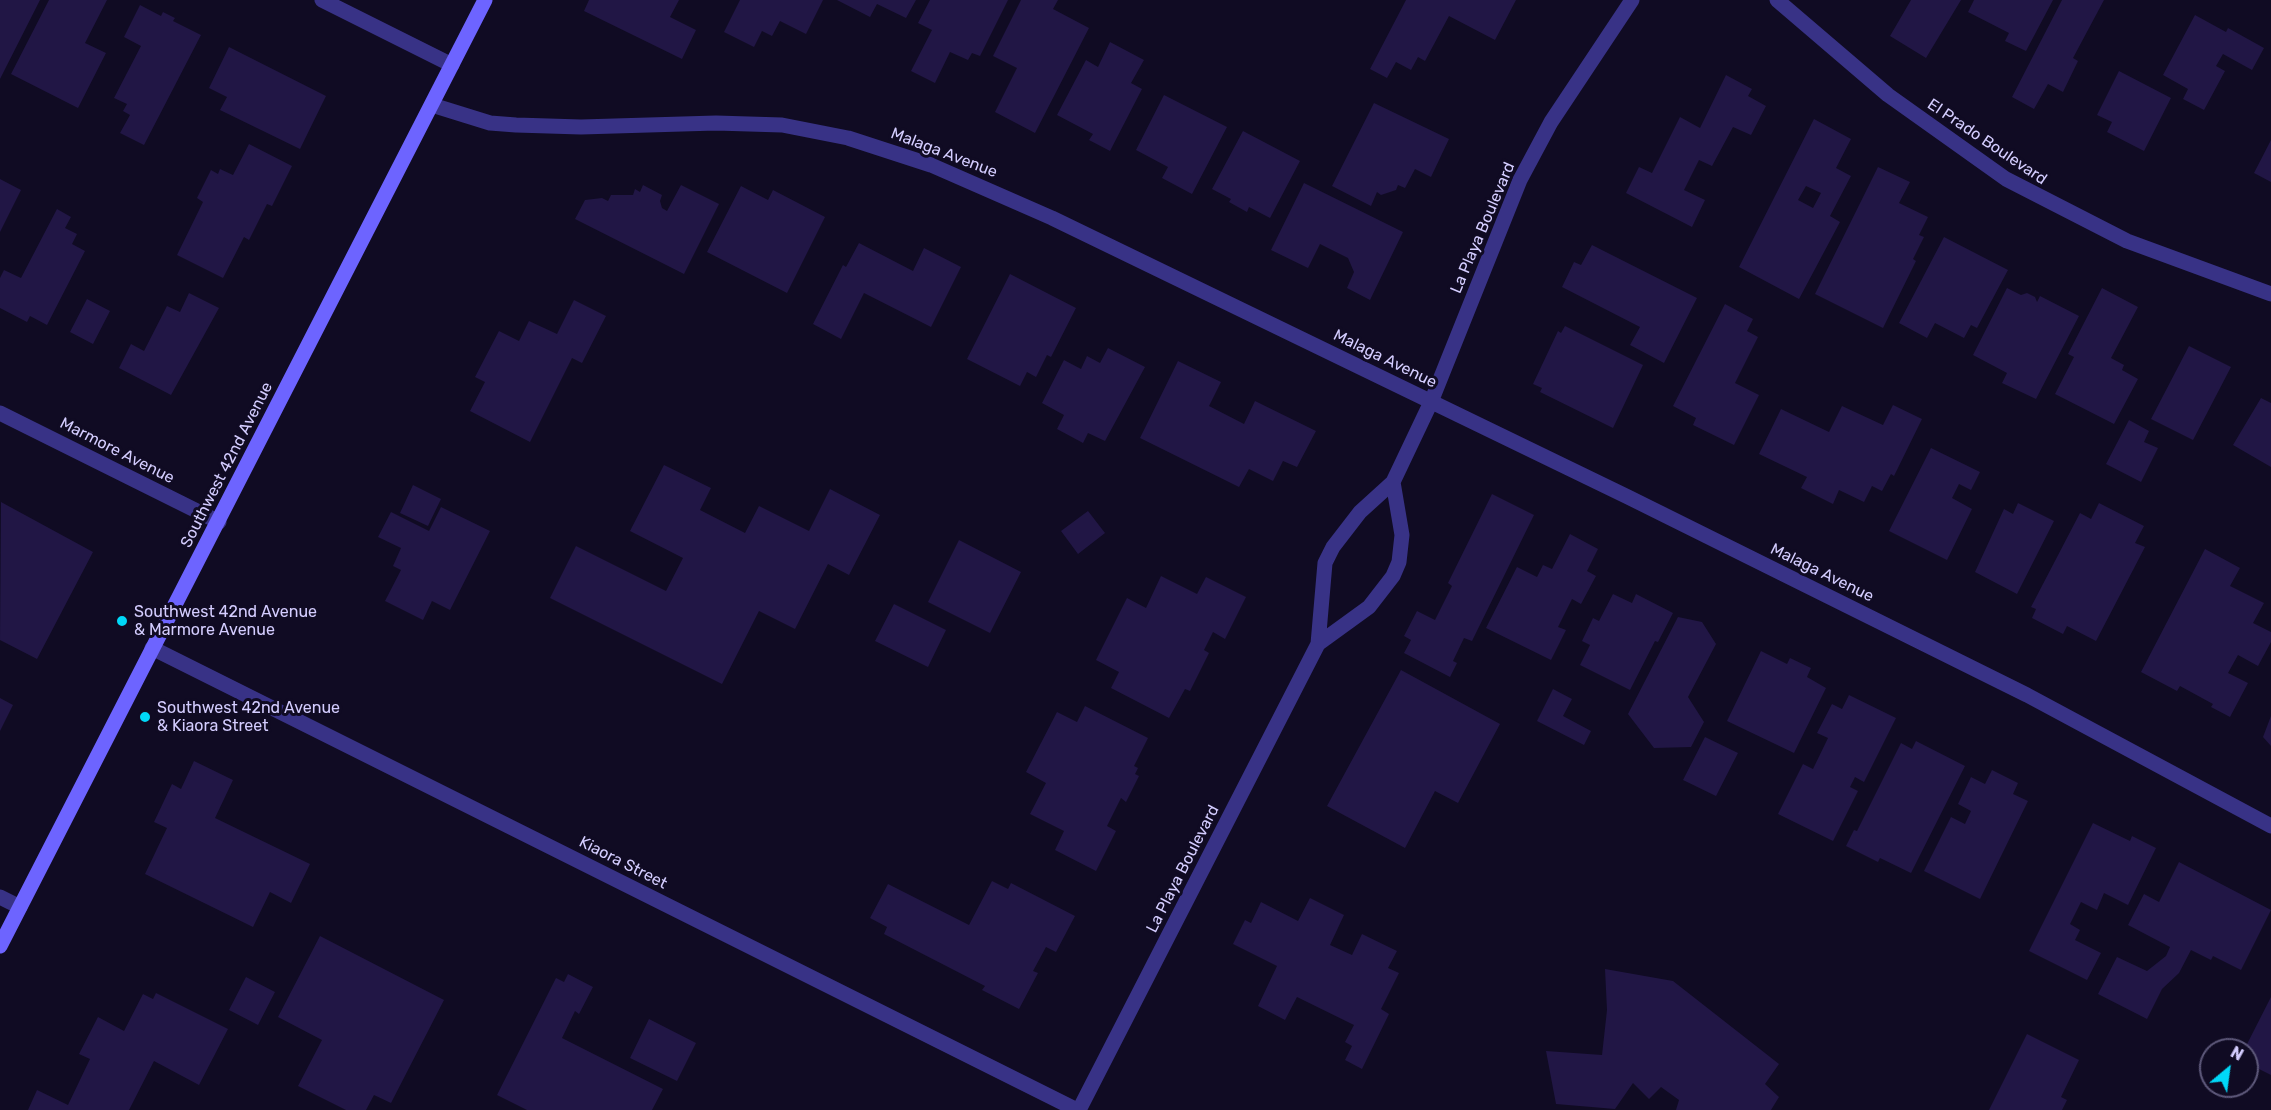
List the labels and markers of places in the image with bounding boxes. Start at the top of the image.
place label: Southwest 42nd Avenue & Marmore Avenue [134,602,317,640]
marker: Southwest 42nd Avenue & Marmore Avenue [115,614,129,628]
place label: Southwest 42nd Avenue & Kiaora Street [157,698,340,736]
marker: Southwest 42nd Avenue & Kiaora Street [138,710,152,724]

